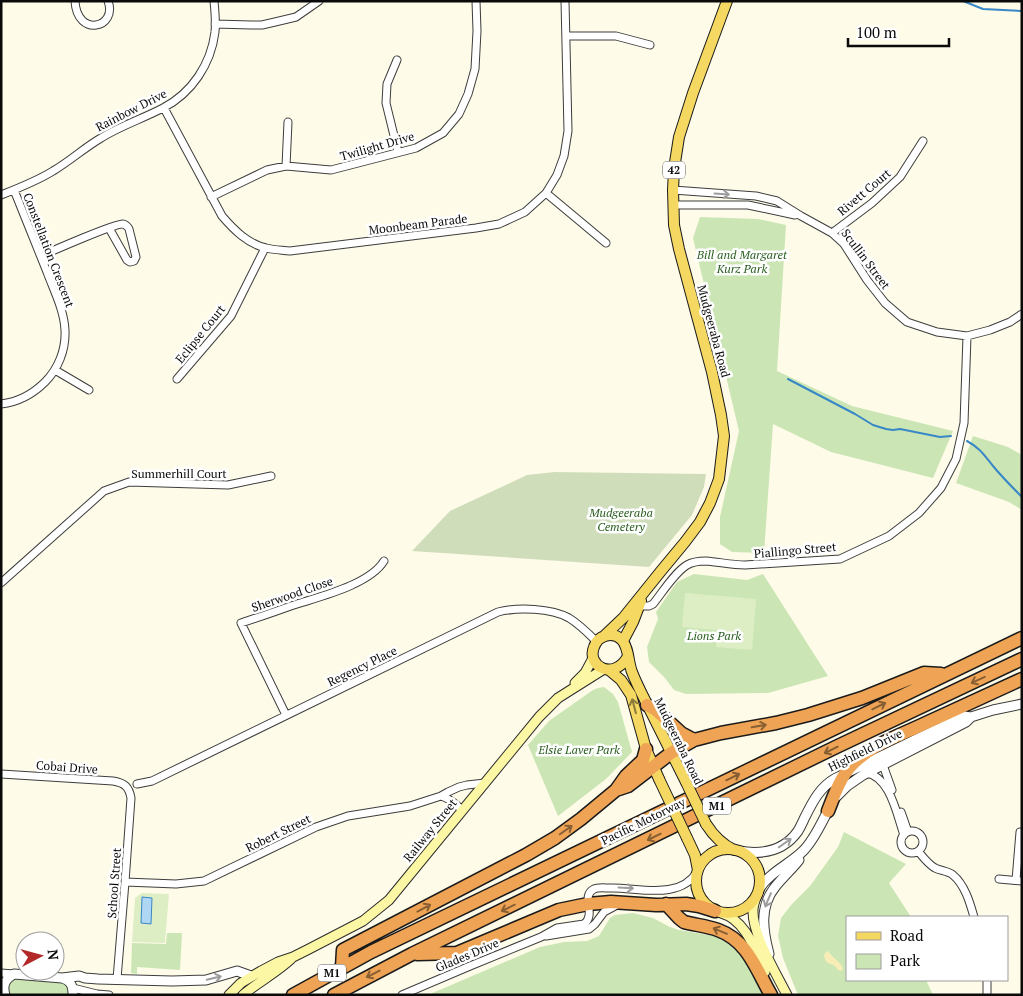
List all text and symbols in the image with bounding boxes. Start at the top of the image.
scale bar [848,15,949,47]
text: 100 m [856,22,897,42]
street label: Rainbow Drive [93,86,169,134]
street label: Twilight Drive [338,128,416,164]
road number: 42 [663,162,685,178]
street label: Rivett Court [834,165,894,219]
one-way arrow [714,189,730,198]
street label: Constellation Crescent [20,191,78,310]
street label: Moonbeam Parade [368,211,468,237]
street label: Scullin Street [838,226,894,293]
park label: Bill and Margaret Kurz Park [696,247,788,276]
street label: Mudgeeraba Road [694,283,734,379]
street label: Eclipse Court [172,301,228,366]
street label: Summerhill Court [131,466,227,481]
park label: Mudgeeraba Cemetery [588,505,653,534]
street label: Piallingo Street [753,539,837,561]
street label: Sherwood Close [249,573,335,615]
park label: Lions Park [686,628,741,643]
street label: Regency Place [325,643,399,689]
one-way arrow [971,676,986,685]
street label: Mudgeeraba Road [651,695,707,787]
one-way arrow [629,698,638,714]
one-way arrow [871,701,886,710]
one-way arrow [751,721,767,731]
street label: Highfield Drive [825,726,905,774]
park label: Elsie Laver Park [537,742,620,757]
one-way arrow [824,745,839,755]
street label: Cobai Drive [36,757,98,777]
one-way arrow [725,772,740,781]
street label: Pacific Motorway [598,794,688,848]
street label: Railway Street [400,795,460,865]
road number: M1 [703,798,731,814]
street label: Robert Street [243,811,314,855]
one-way arrow [559,825,573,835]
one-way arrow [646,832,661,842]
one-way arrow [778,838,792,848]
street label: School Street [104,847,124,919]
one-way arrow [617,884,633,893]
one-way arrow [762,892,772,907]
one-way arrow [416,903,431,912]
one-way arrow [501,904,516,913]
legend [846,916,1008,981]
text: Road [890,925,923,945]
one-way arrow [713,926,728,936]
north arrow [15,931,65,981]
street label: Glades Drive [433,935,501,975]
text: N [43,948,63,961]
text: Park [890,950,920,970]
road number: M1 [318,964,346,981]
one-way arrow [366,970,381,979]
one-way arrow [205,973,221,982]

